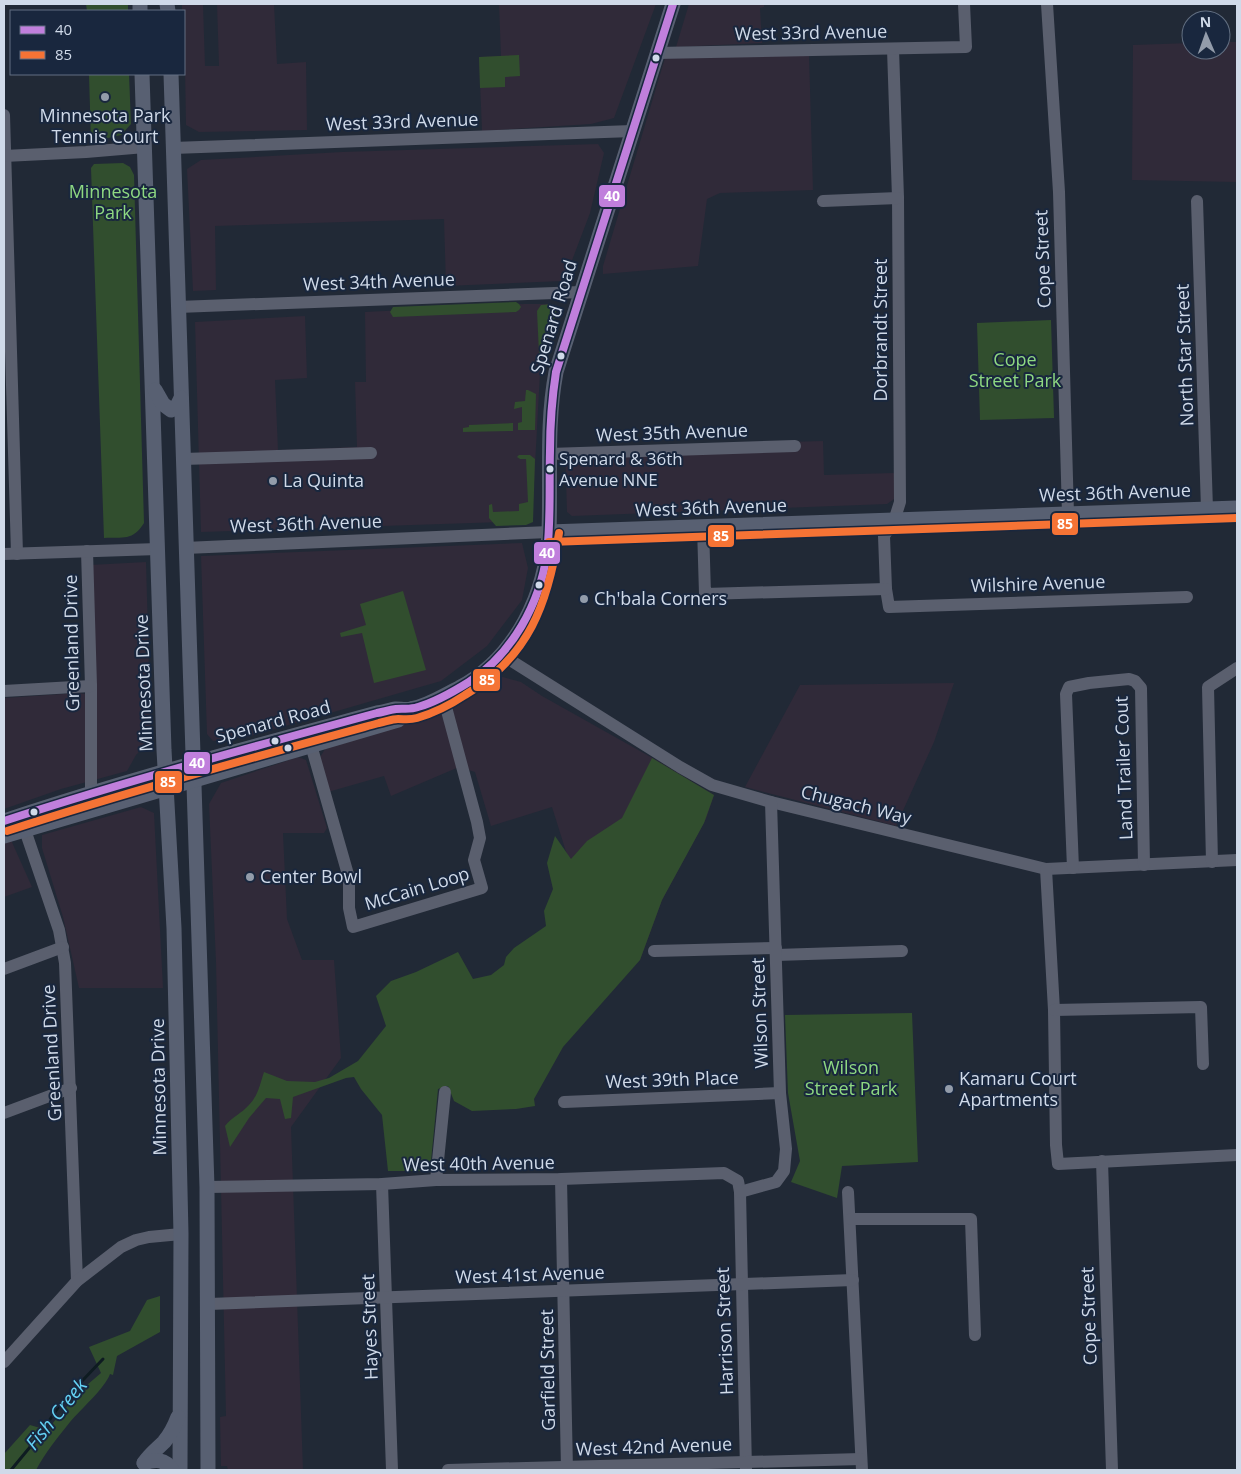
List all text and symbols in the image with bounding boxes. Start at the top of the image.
legend [10,10,185,75]
north arrow [1181,10,1231,60]
text: N [1200,12,1212,31]
text: 40 [55,19,72,39]
street label: West 33rd Avenue [734,19,888,45]
text: 85 [55,44,72,64]
unlabelled marker [651,53,661,63]
marker: Minnesota Park Tennis Court [99,91,111,103]
place label: Minnesota Park Tennis Court [39,103,171,148]
street label: West 33rd Avenue [325,106,479,136]
park label: Minnesota Park [69,179,157,224]
line badge: 40 [598,184,626,208]
text: 40 [604,186,620,205]
street label: Cope Street [1028,210,1056,309]
street label: Spenard Road [524,257,582,377]
street label: Dorbrandt Street [868,258,892,402]
street label: West 34th Avenue [303,266,455,296]
street label: North Star Street [1170,283,1198,427]
park label: Cope Street Park [969,347,1062,392]
unlabelled marker [556,351,566,361]
street label: West 35th Avenue [596,417,748,447]
place label: Spenard & 36th Avenue NNE [559,447,683,491]
marker: Spenard & 36th Avenue NNE [545,464,555,474]
place label: La Quinta [283,468,364,492]
marker: La Quinta [267,475,279,487]
street label: West 36th Avenue [1039,477,1191,507]
street label: West 36th Avenue [635,492,787,522]
street label: West 36th Avenue [230,508,382,538]
line badge: 85 [1051,512,1079,536]
text: 85 [1057,514,1073,533]
line badge: 85 [707,524,735,548]
text: 85 [713,526,729,545]
line badge: 40 [533,541,561,565]
text: 40 [539,543,555,562]
street label: Wilshire Avenue [970,569,1106,597]
street label: Greenland Drive [58,574,84,712]
unlabelled marker [534,580,544,590]
place label: Ch'bala Corners [594,586,727,610]
marker: Ch'bala Corners [578,593,590,605]
street label: Minnesota Drive [129,614,157,752]
line badge: 85 [472,668,501,692]
text: 85 [479,670,495,689]
street label: Spenard Road [213,694,333,748]
street label: Land Trailer Cout [1108,696,1138,841]
unlabelled marker [270,736,280,746]
unlabelled marker [283,743,293,753]
line badge: 40 [183,751,211,775]
text: 40 [189,753,205,772]
line badge: 85 [154,770,183,794]
text: 85 [160,772,176,791]
street label: Chugach Way [798,779,915,830]
unlabelled marker [29,807,39,817]
street label: McCain Loop [361,861,472,915]
place label: Center Bowl [260,864,362,888]
marker: Center Bowl [244,871,256,883]
street label: Wilson Street [745,957,773,1069]
street label: Greenland Drive [35,984,67,1122]
street label: Minnesota Drive [145,1018,171,1156]
park label: Wilson Street Park [805,1055,898,1100]
street label: West 39th Place [605,1065,739,1093]
place label: Kamaru Court Apartments [959,1066,1077,1111]
marker: Kamaru Court Apartments [943,1083,955,1095]
street label: West 40th Avenue [403,1150,555,1176]
street label: West 41st Avenue [455,1259,605,1289]
street label: Harrison Street [710,1267,738,1395]
street label: Cope Street [1074,1267,1102,1366]
street label: Hayes Street [355,1274,383,1380]
street label: Garfield Street [534,1309,560,1431]
water label: Fish Creek [19,1372,93,1455]
street label: West 42nd Avenue [575,1431,733,1461]

